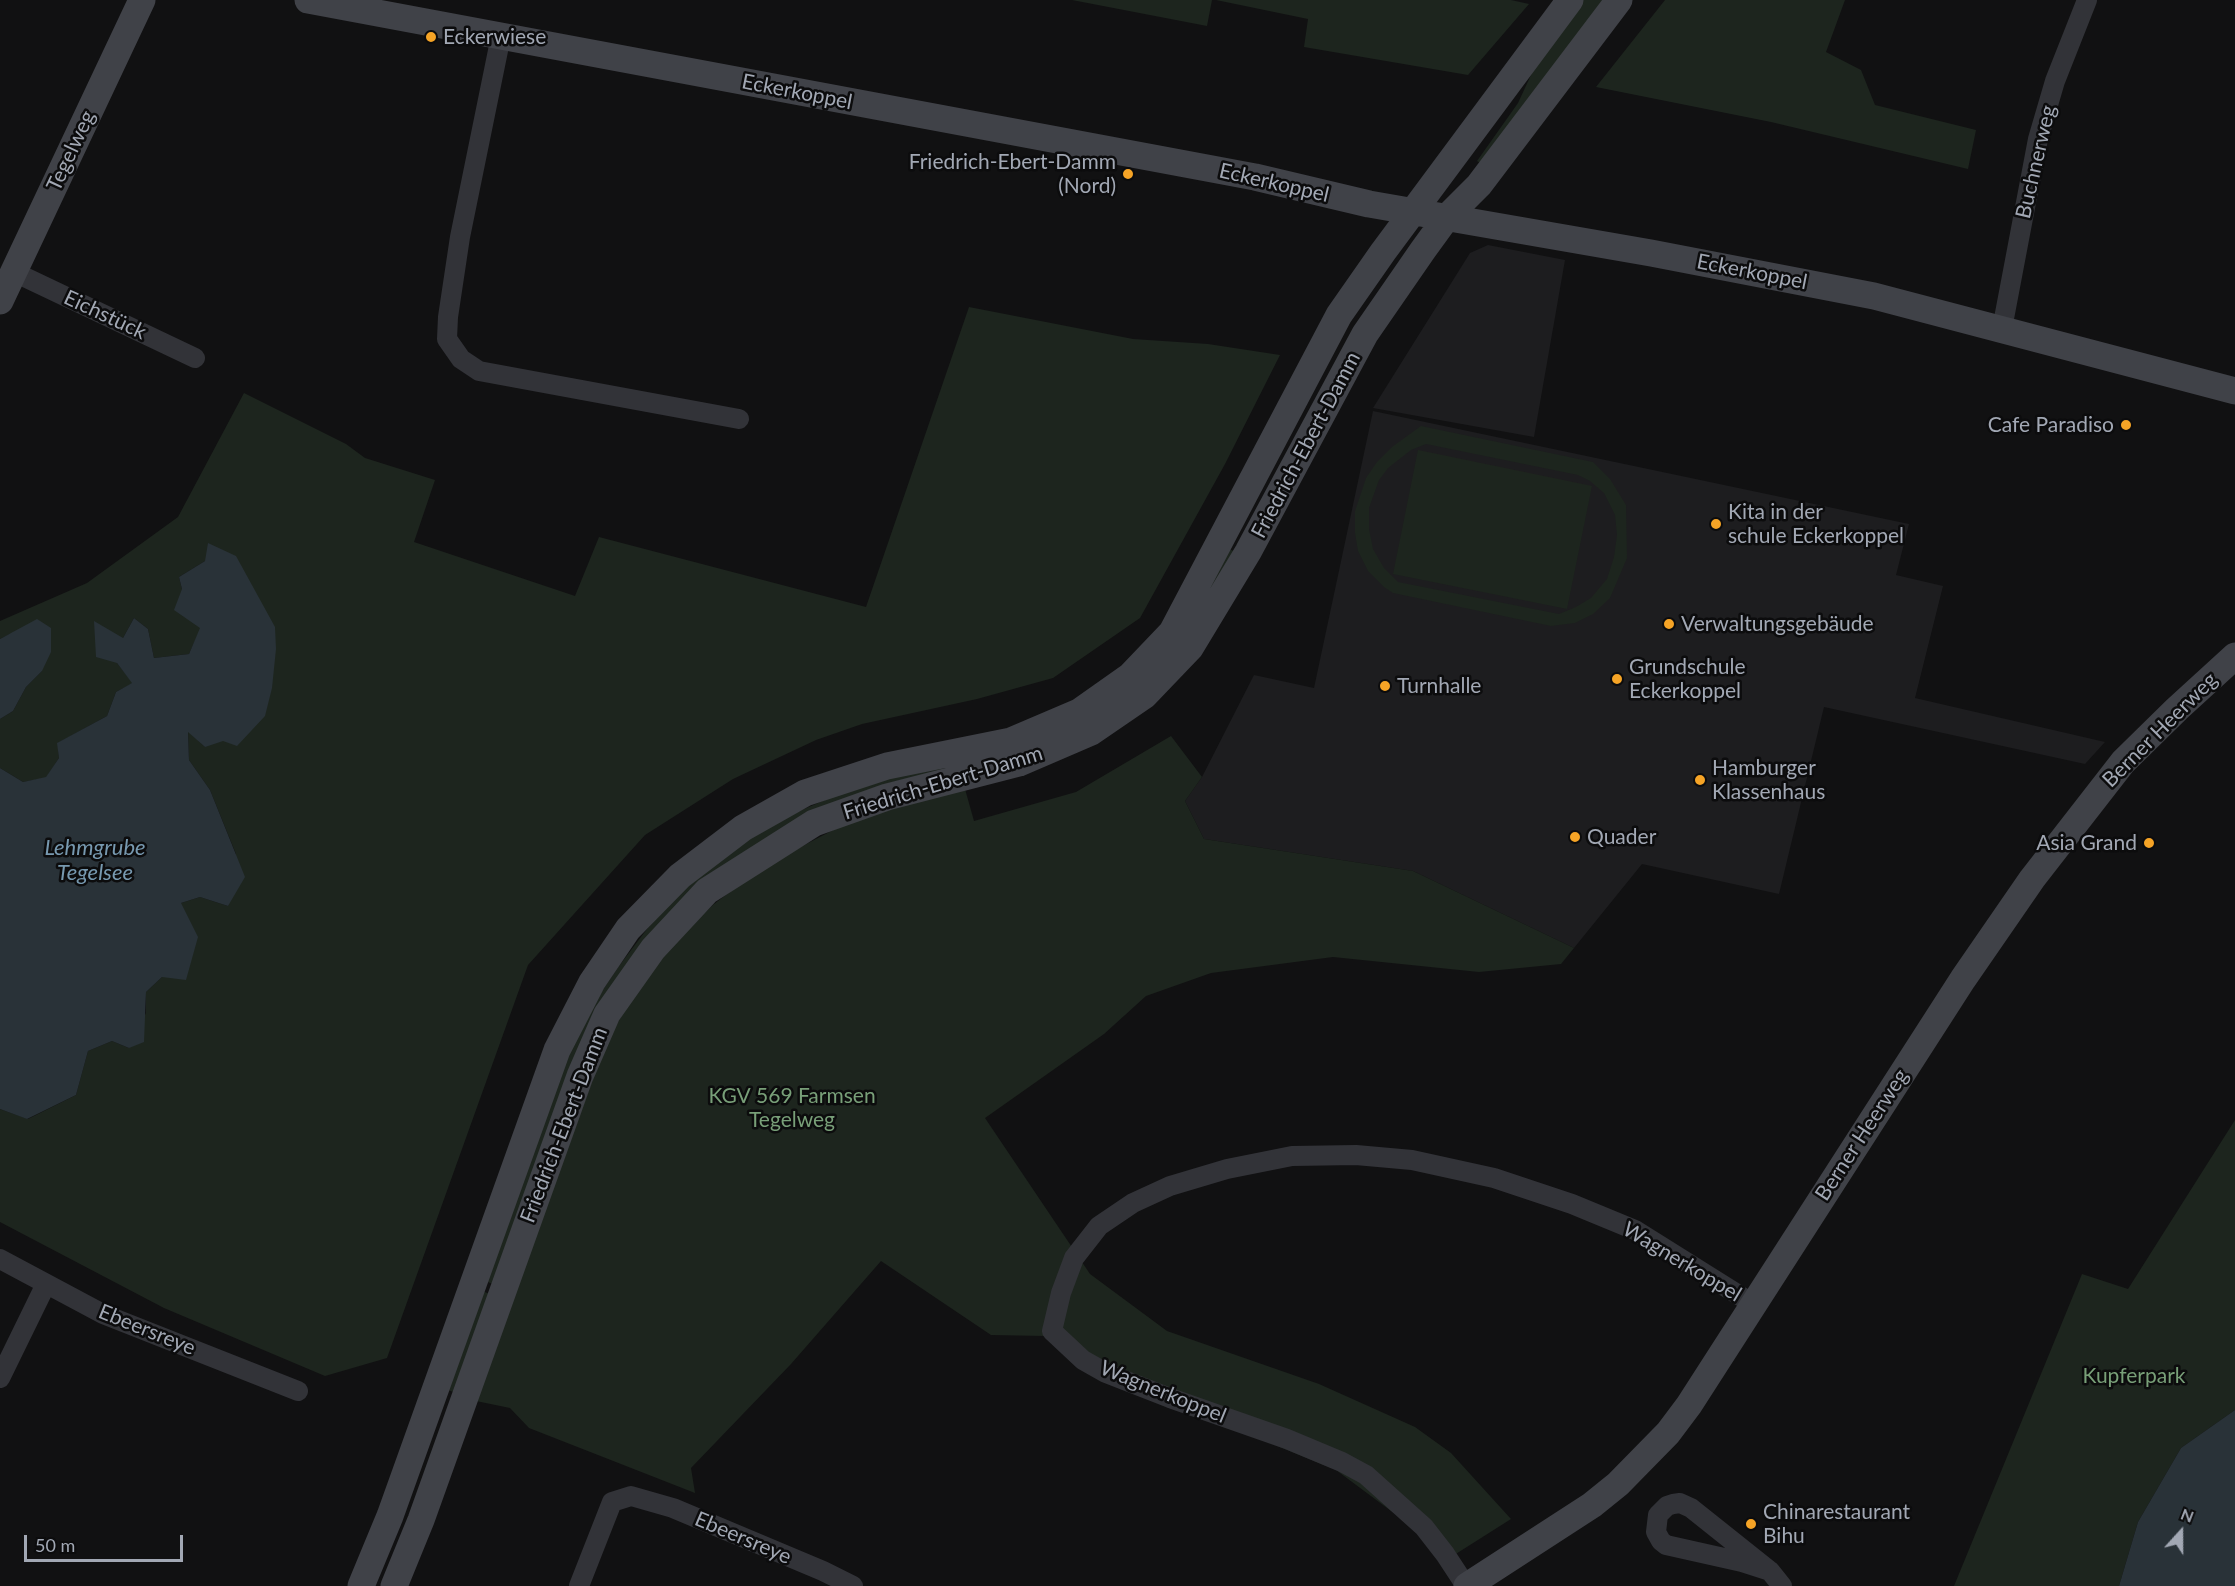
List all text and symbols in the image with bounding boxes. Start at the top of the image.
place label: Eckerwiese [443,24,546,50]
marker: Eckerwiese [424,30,438,44]
street label: Eckerkoppel [740,69,854,115]
street label: Buchnerweg [2011,103,2061,221]
street label: Tegelweg [41,107,101,195]
place label: Friedrich-Ebert-Damm (Nord) [909,149,1116,199]
street label: Eckerkoppel [1217,158,1331,208]
marker: Friedrich-Ebert-Damm (Nord) [1121,167,1135,181]
street label: Eckerkoppel [1695,249,1809,295]
street label: Eichstück [60,285,150,345]
street label: Friedrich-Ebert-Damm [1246,348,1366,542]
place label: Cafe Paradiso [1988,412,2114,438]
marker: Cafe Paradiso [2119,418,2133,432]
place label: Kita in der schule Eckerkoppel [1728,499,1904,549]
marker: Kita in der schule Eckerkoppel [1709,517,1723,531]
place label: Verwaltungsgebäude [1681,611,1874,637]
marker: Verwaltungsgebäude [1662,617,1676,631]
place label: Grundschule Eckerkoppel [1629,654,1746,704]
street label: Berner Heerweg [2097,667,2223,793]
marker: Grundschule Eckerkoppel [1610,672,1624,686]
place label: Turnhalle [1397,673,1481,699]
marker: Turnhalle [1378,679,1392,693]
street label: Friedrich-Ebert-Damm [840,741,1046,825]
place label: Hamburger Klassenhaus [1712,755,1825,805]
marker: Hamburger Klassenhaus [1693,773,1707,787]
place label: Quader [1587,824,1656,850]
marker: Quader [1568,830,1582,844]
place label: Asia Grand [2036,830,2137,856]
water label: Lehmgrube Tegelsee [44,835,146,886]
marker: Asia Grand [2142,836,2156,850]
street label: Friedrich-Ebert-Damm [515,1024,613,1226]
street label: Berner Heerweg [1810,1064,1914,1206]
park label: KGV 569 Farmsen Tegelweg [708,1083,876,1133]
street label: Wagnerkoppel [1618,1217,1746,1307]
street label: Ebeersreye [95,1299,199,1361]
street label: Wagnerkoppel [1096,1355,1230,1429]
park label: Kupferpark [2083,1363,2185,1389]
place label: Chinarestaurant Bihu [1763,1499,1910,1549]
north arrow [2151,1502,2211,1562]
text: N [2178,1504,2197,1526]
street label: Ebeersreye [691,1506,795,1570]
marker: Chinarestaurant Bihu [1744,1517,1758,1531]
scale bar [27,1523,186,1561]
text: 50 m [35,1534,75,1556]

